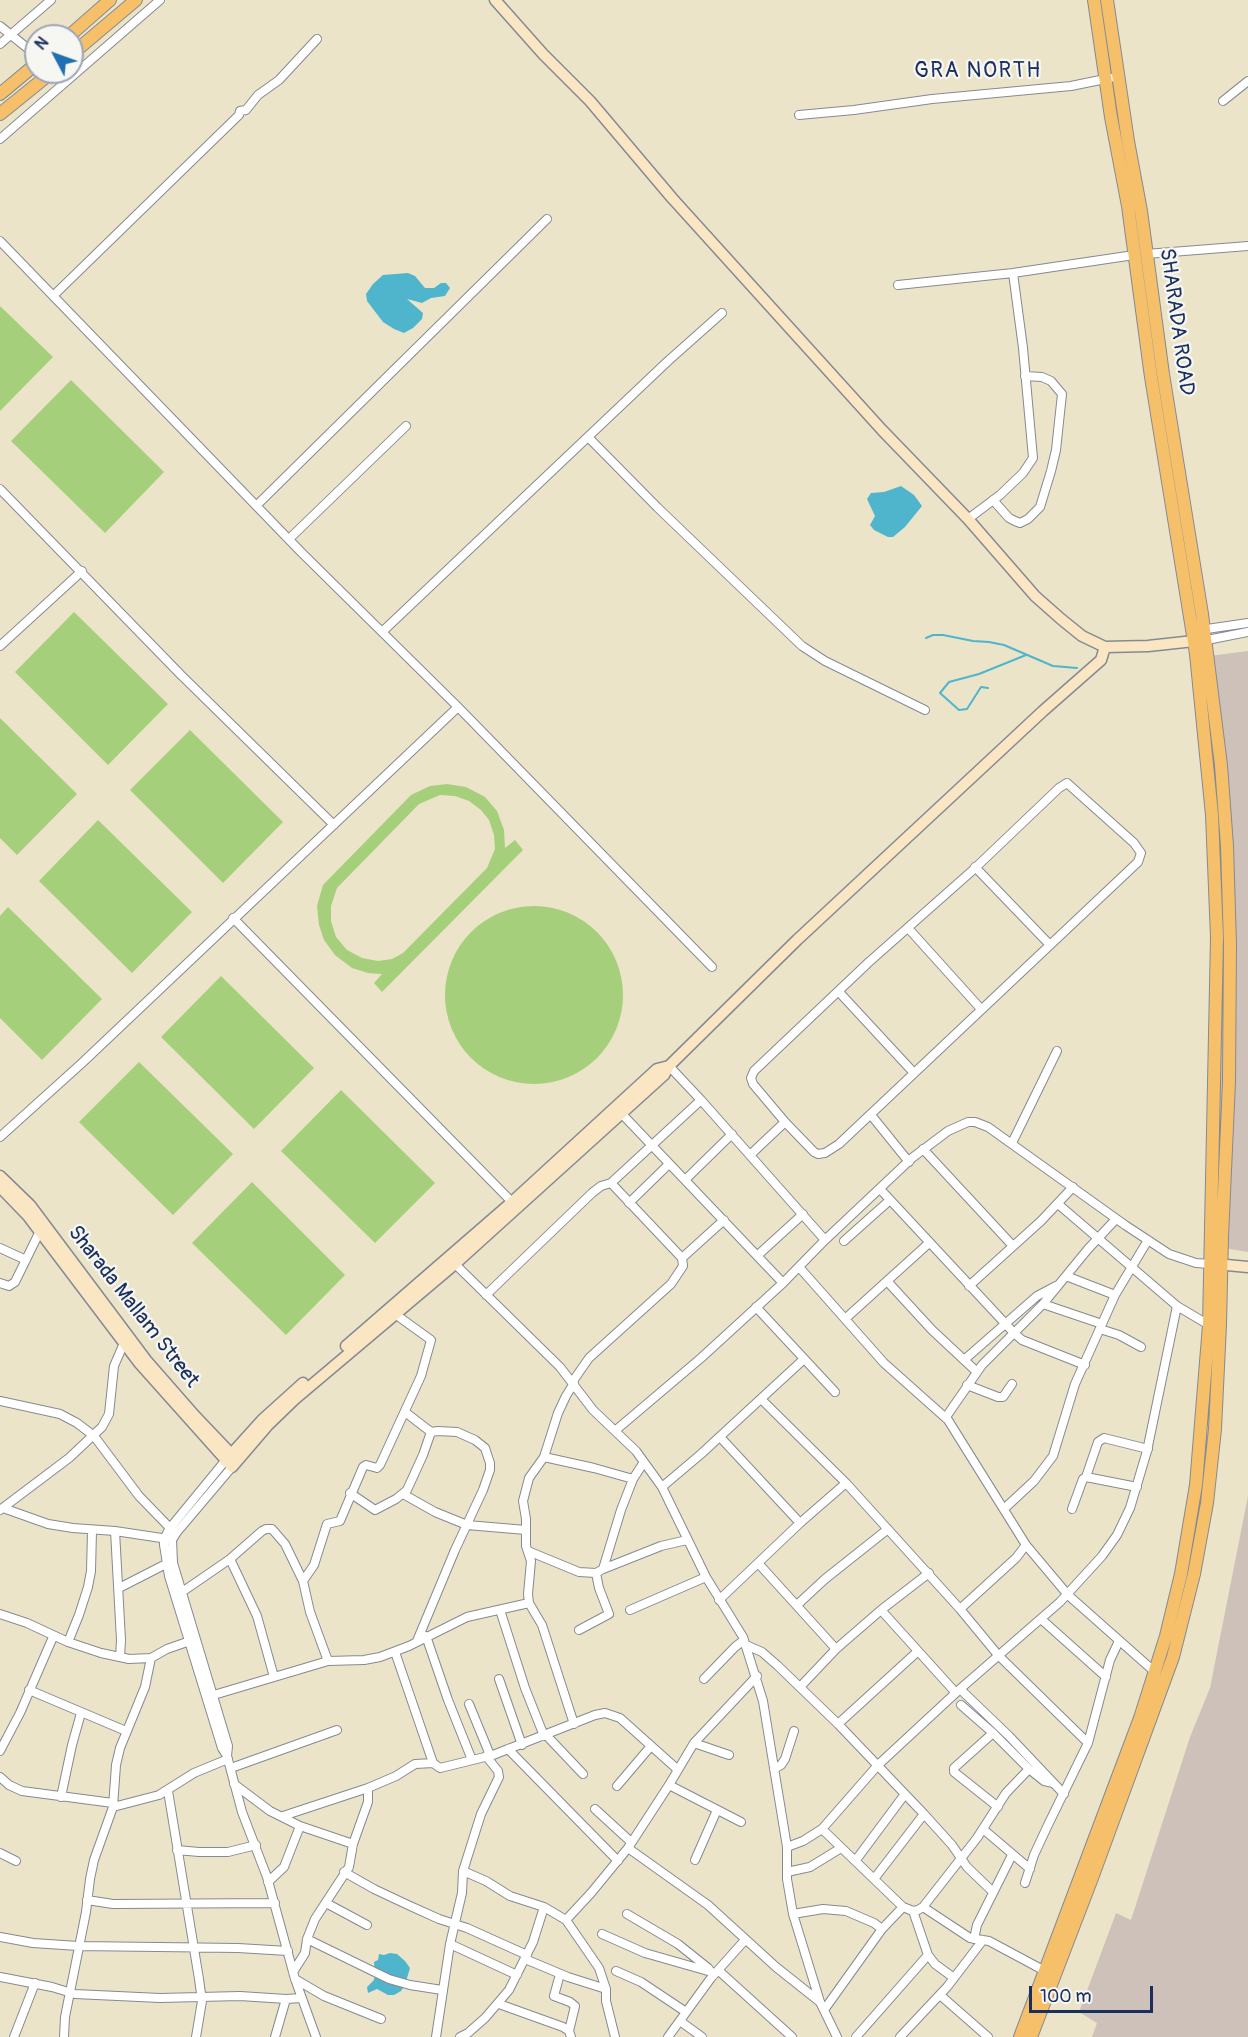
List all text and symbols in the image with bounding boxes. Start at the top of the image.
north arrow [24,24,84,84]
text: N [31,33,53,54]
district label: GRA NORTH [914,58,1042,84]
street label: SHARADA ROAD [1153,247,1199,397]
street label: Sharada Mallam Street [62,1221,204,1393]
scale bar [1032,1974,1156,2012]
text: 100 m [1040,1985,1092,2008]

